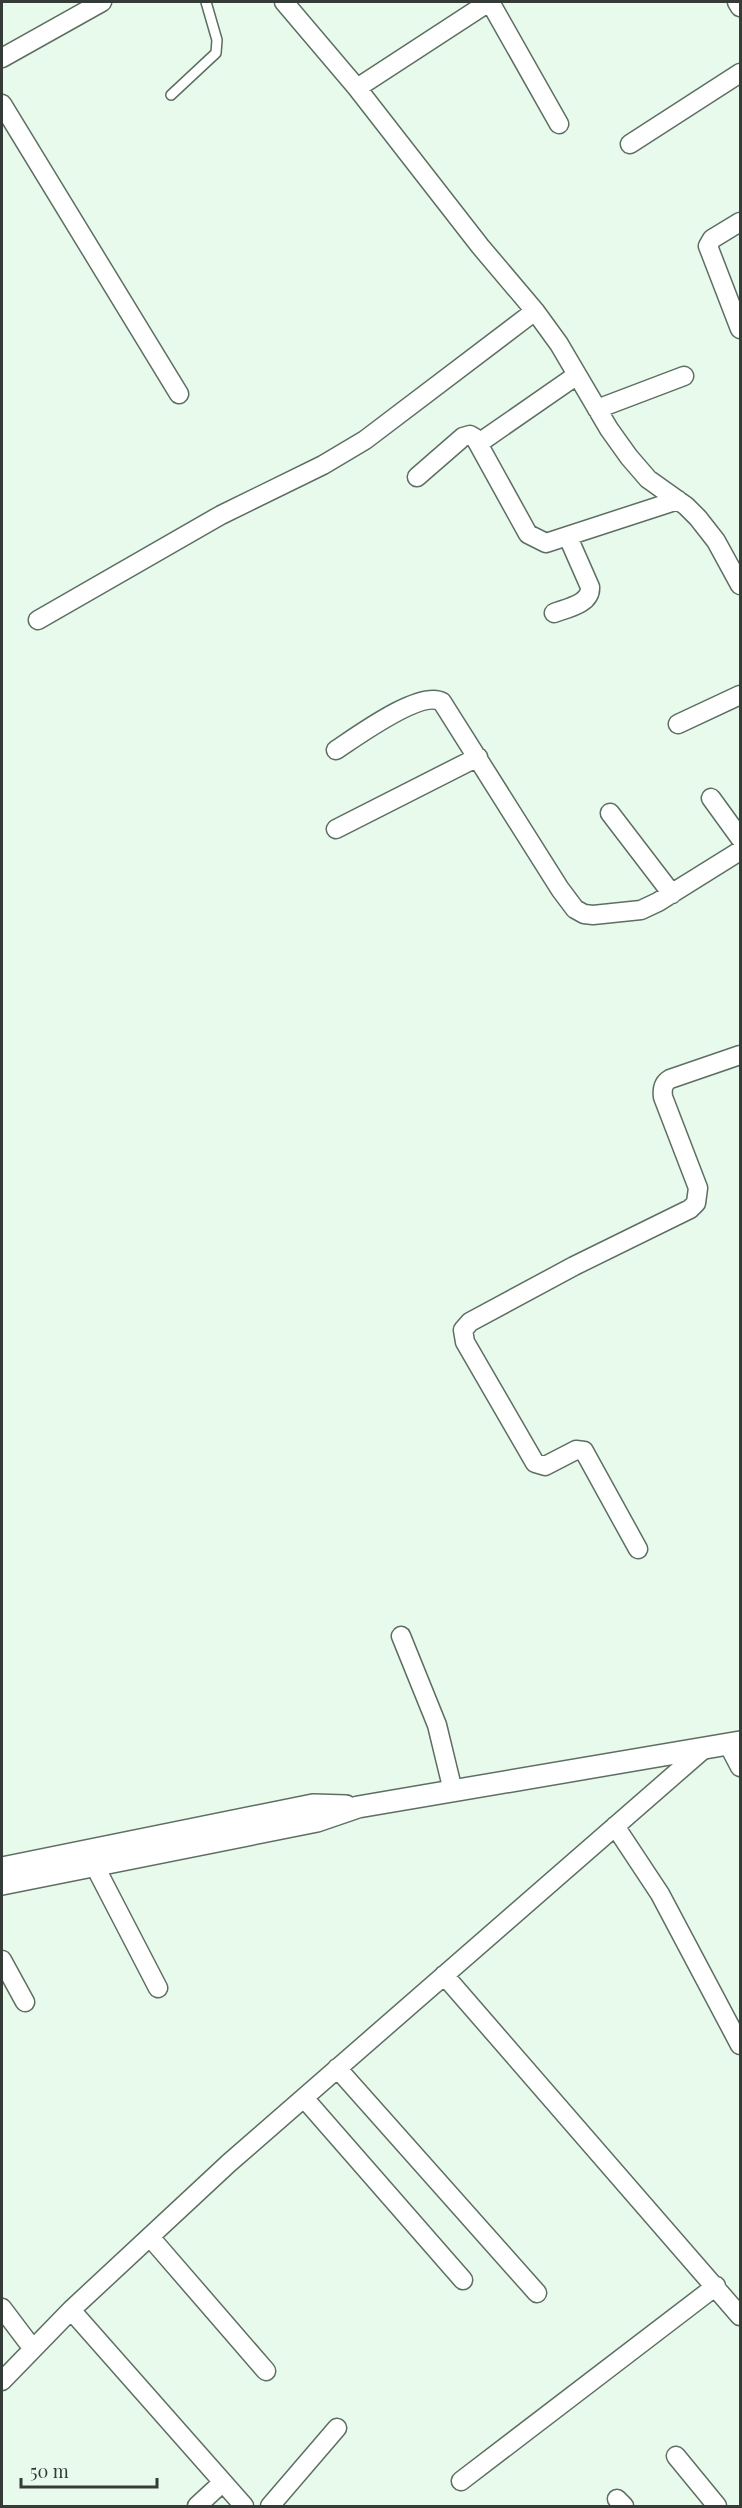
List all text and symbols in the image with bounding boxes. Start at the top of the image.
scale bar [21,2451,158,2489]
text: 50 m [30,2459,69,2483]

